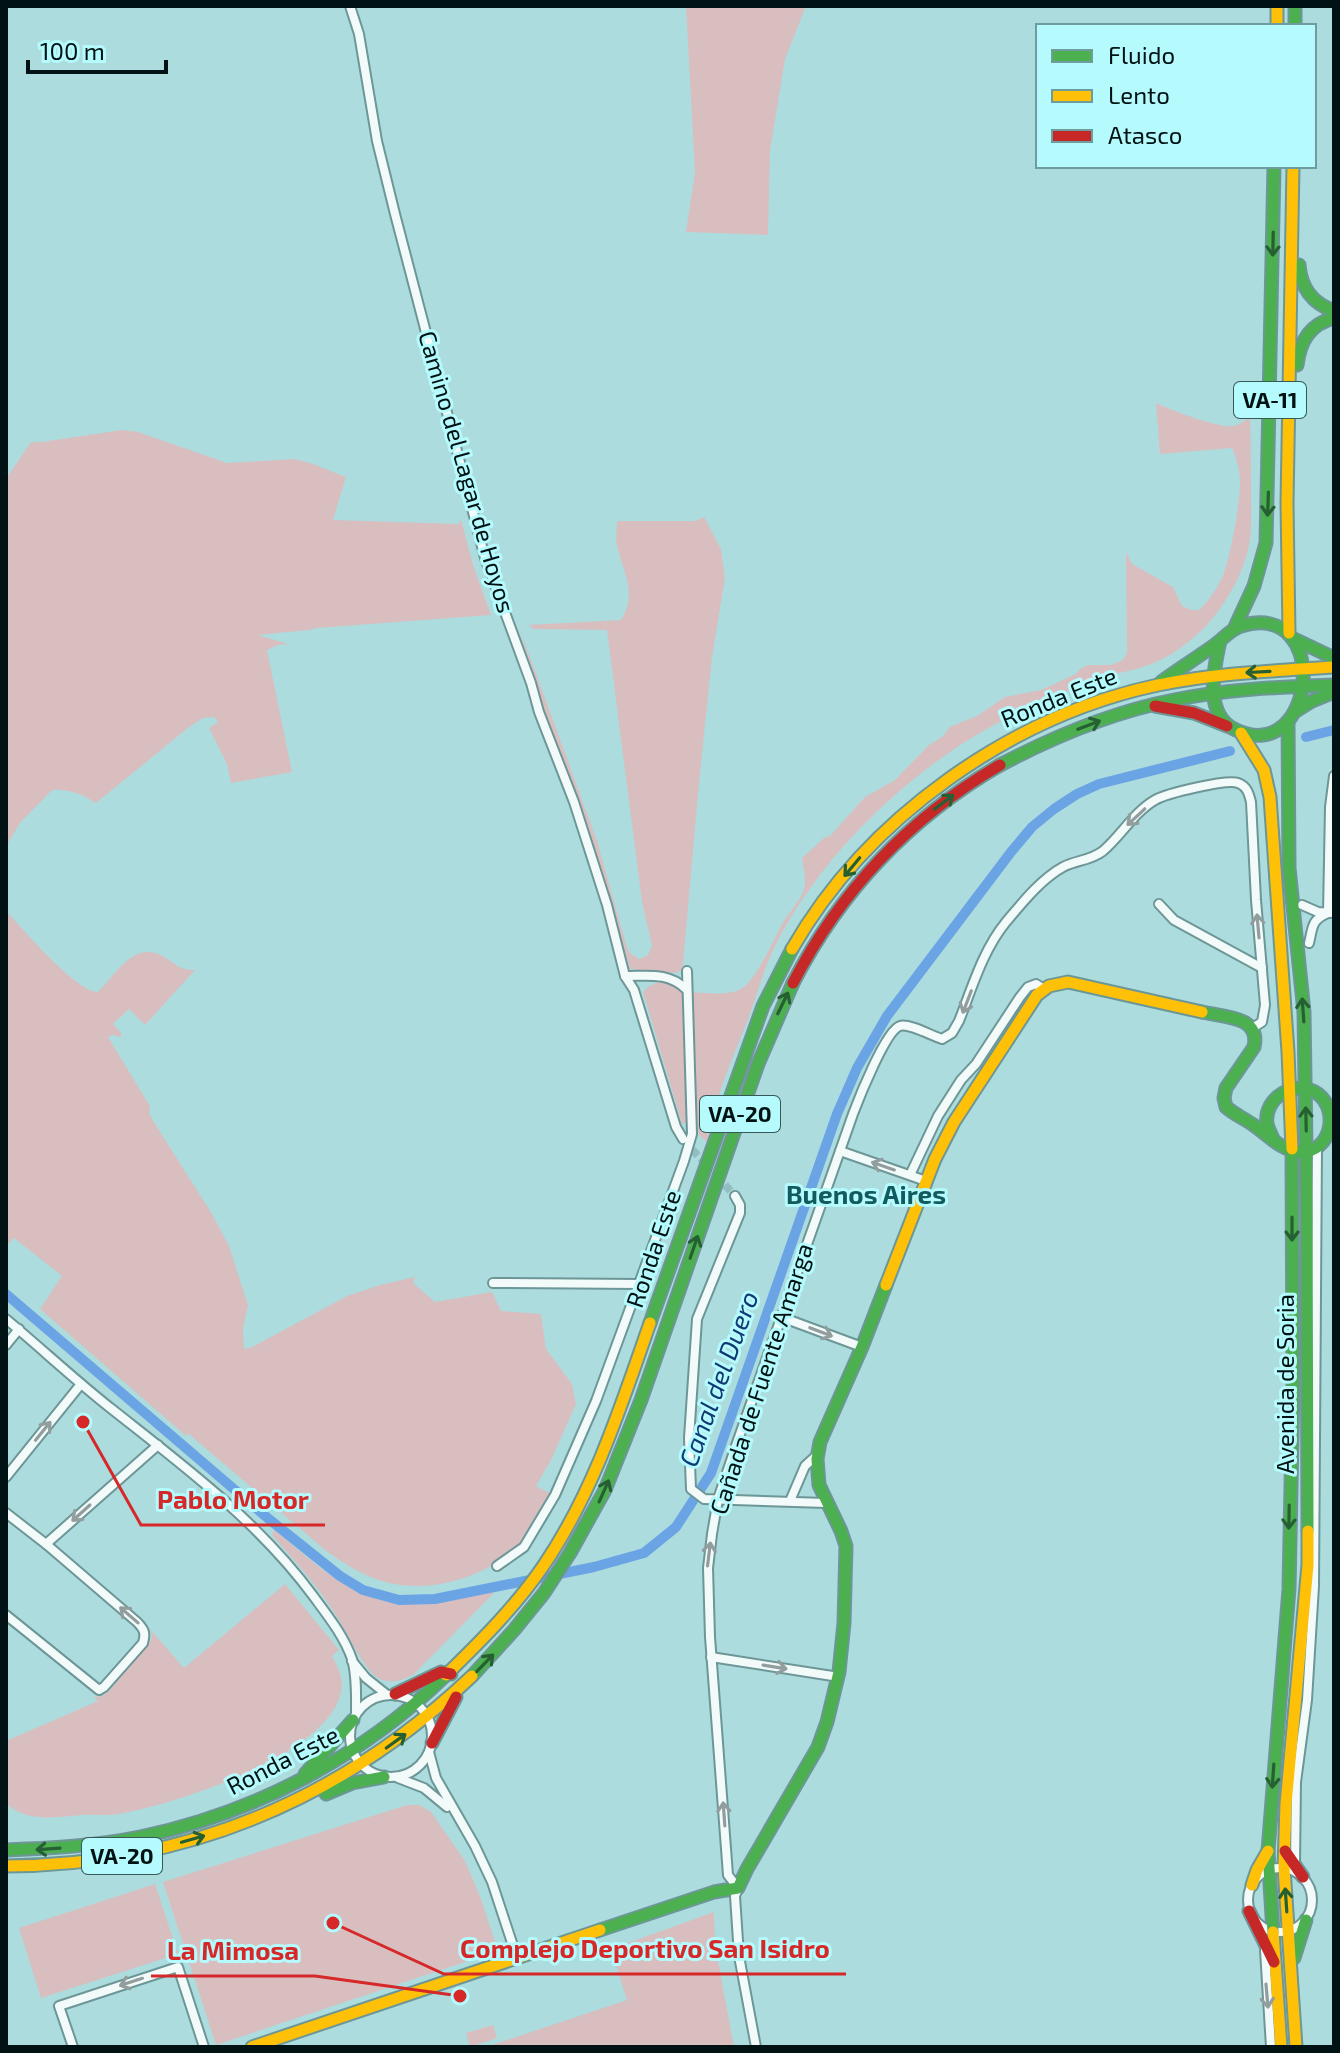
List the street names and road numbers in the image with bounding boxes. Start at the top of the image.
street label: Camino del Lagar de Hoyos [413,327,522,616]
road number: VA-11 [1234,382,1306,418]
street label: Ronda Este [996,660,1121,733]
road number: VA-20 [700,1096,780,1132]
street label: Ronda Este [619,1186,686,1311]
street label: Cañada de Fuente Amarga [703,1239,818,1518]
street label: Avenida de Soria [1270,1294,1299,1474]
street label: Ronda Este [221,1719,343,1800]
road number: VA-20 [82,1838,162,1874]

